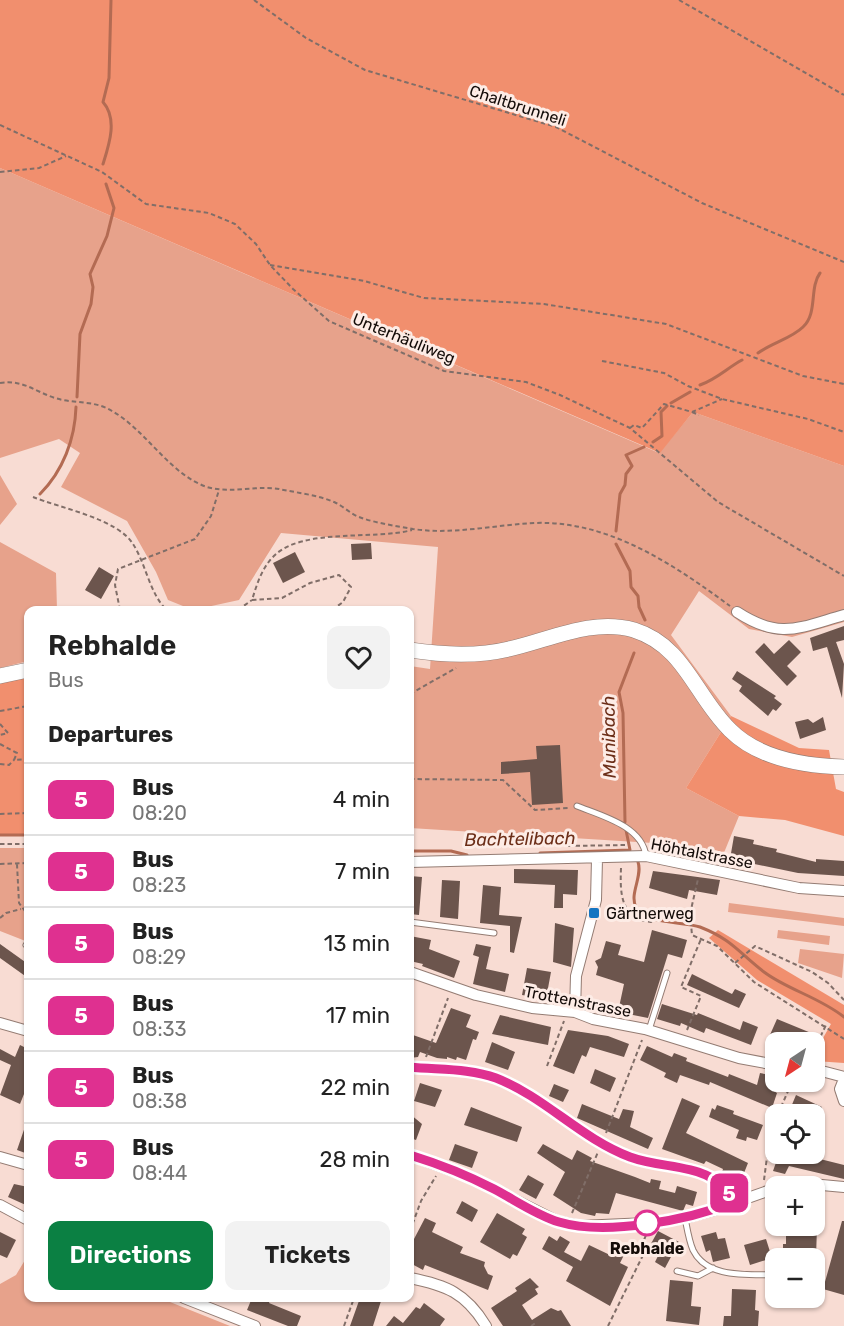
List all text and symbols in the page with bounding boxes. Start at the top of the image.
street label: Chaltbrunneli [467,81,569,130]
street label: Unterhäuliweg [350,309,458,368]
button: heart [327,626,390,689]
text: Rebhalde [48,629,176,662]
text: Bus [48,668,84,692]
water label: Munibach [597,695,621,779]
text: Departures [48,721,173,748]
text: Bus [132,774,174,801]
text: 4 min [333,786,390,813]
text: 5 [74,787,88,812]
text: 08:20 [132,801,187,825]
water label: Bachtelibach [464,827,576,851]
street label: Höhtalstrasse [649,834,755,873]
text: Bus [132,846,174,873]
text: 7 min [335,858,390,885]
text: 5 [74,859,88,884]
text: 08:23 [132,873,186,897]
place label: Gärtnerweg [606,904,694,923]
marker: Gärtnerweg [587,906,601,920]
text: Bus [132,918,174,945]
text: 13 min [324,930,390,957]
text: 5 [74,931,88,956]
text: 08:29 [132,945,186,969]
street label: Trottenstrasse [523,982,633,1021]
text: Bus [132,990,174,1017]
text: 17 min [326,1002,390,1029]
text: 5 [74,1003,88,1028]
text: 08:33 [132,1017,187,1041]
north arrow [765,1032,825,1092]
map controls [765,1032,825,1308]
text: Bus [132,1062,174,1089]
text: 22 min [321,1074,390,1101]
text: 5 [74,1075,88,1100]
text: 08:38 [132,1089,187,1113]
button: locate [765,1104,825,1164]
text: Bus [132,1134,174,1161]
text: 28 min [319,1146,390,1173]
text: 5 [74,1147,88,1172]
text: 08:44 [132,1161,187,1185]
line badge: 5 [710,1174,748,1212]
button: + [765,1176,825,1236]
text: 5 [722,1181,736,1206]
marker: Rebhalde [634,1210,660,1236]
button: Directions [48,1221,213,1290]
button: Tickets [225,1221,390,1290]
place label: Rebhalde [610,1239,684,1258]
button: − [765,1248,825,1308]

